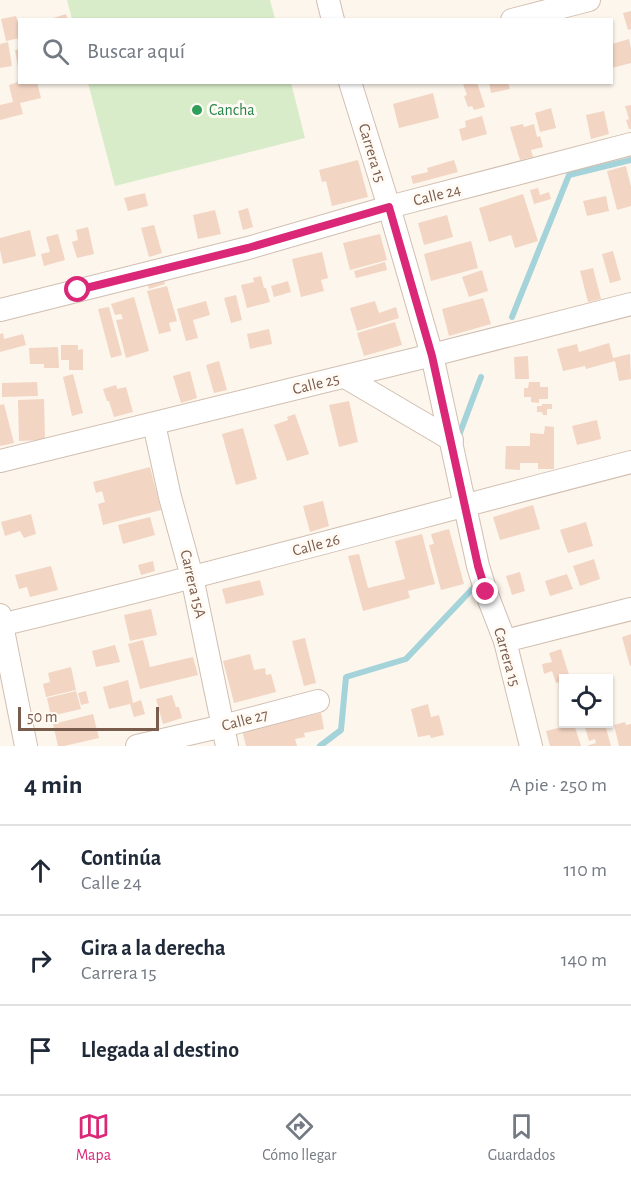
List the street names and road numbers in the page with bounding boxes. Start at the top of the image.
street label: Carrera 15 [356,122,388,184]
street label: Calle 24 [411,181,463,209]
street label: Calle 25 [291,370,341,398]
street label: Calle 26 [291,531,341,559]
street label: Carrera 15A [177,548,209,620]
street label: Carrera 15 [491,626,523,688]
street label: Calle 27 [220,706,270,734]

